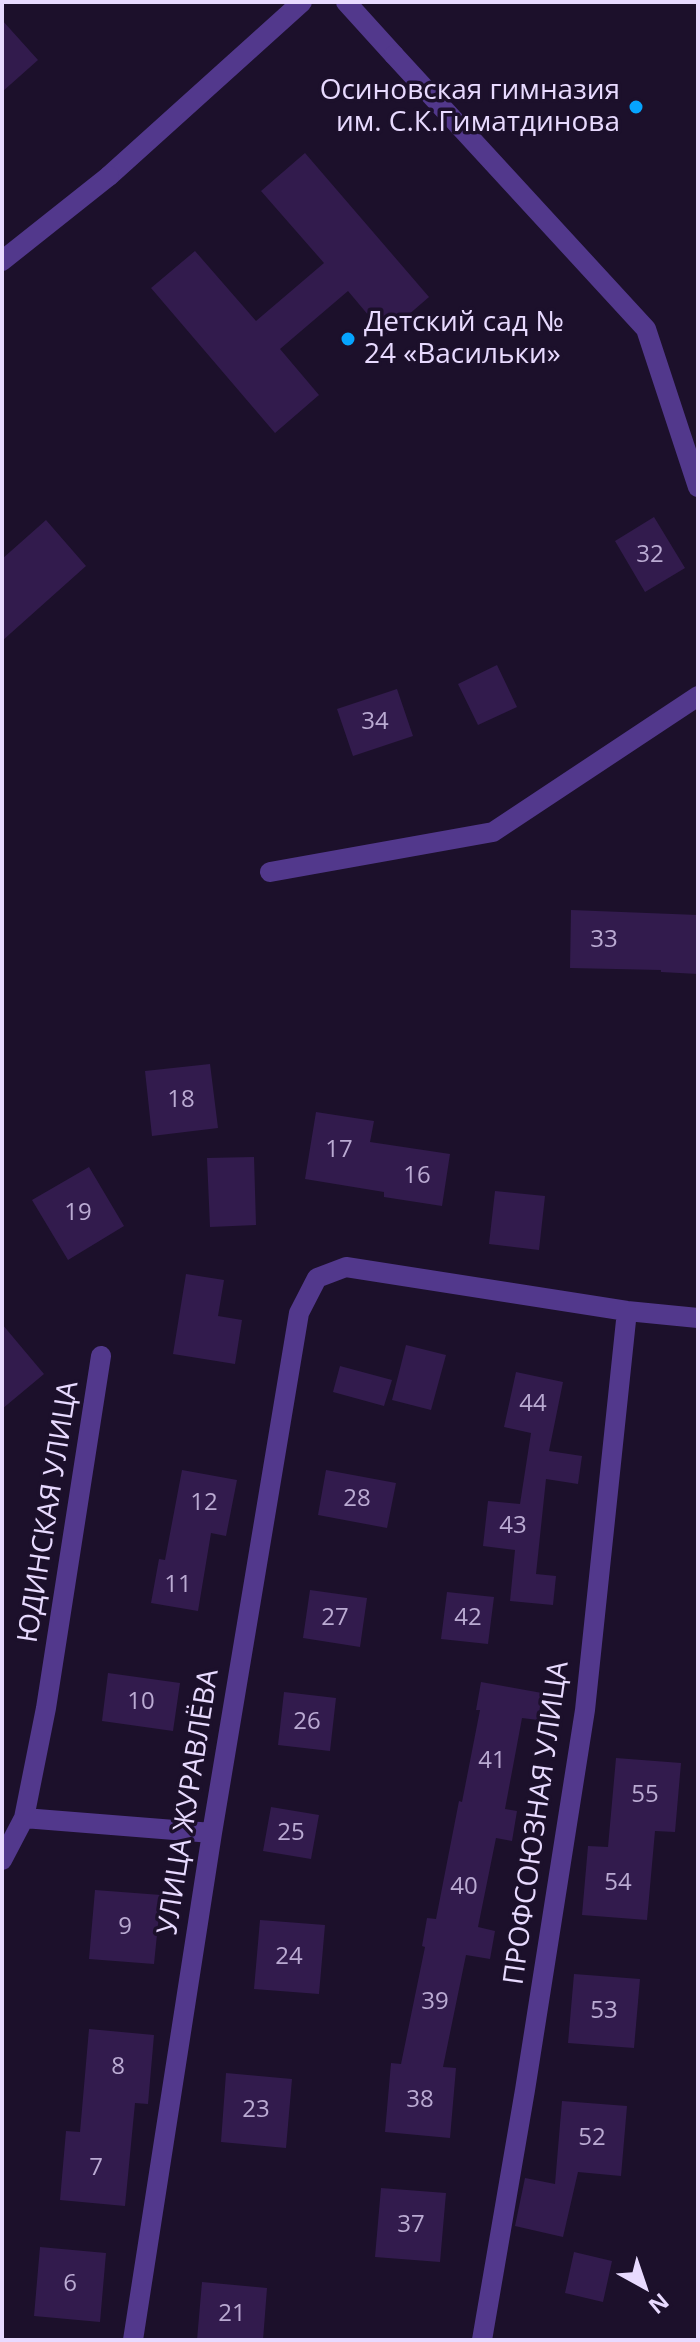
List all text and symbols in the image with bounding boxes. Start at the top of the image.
place label: Осиновская гимназия им. С.К.Гиматдинова [320,74,620,140]
marker: Осиновская гимназия им. С.К.Гиматдинова [627,98,645,116]
place label: Детский сад № 24 «Васильки» [364,306,564,372]
marker: Детский сад № 24 «Васильки» [339,330,357,348]
house number: 32 [636,541,664,569]
house number: 34 [361,708,389,736]
house number: 33 [590,926,618,954]
house number: 18 [167,1086,195,1114]
house number: 17 [325,1136,353,1164]
house number: 16 [403,1162,431,1190]
house number: 19 [64,1199,92,1227]
street label: ЮДИНСКАЯ УЛИЦА [12,1379,86,1645]
house number: 44 [519,1390,547,1418]
house number: 28 [343,1485,371,1513]
house number: 12 [190,1489,218,1517]
house number: 43 [499,1512,527,1540]
house number: 11 [164,1571,192,1599]
house number: 27 [321,1604,349,1632]
house number: 42 [454,1604,482,1632]
street label: ПРОФСОЮЗНАЯ УЛИЦА [498,1659,576,1987]
street label: УЛИЦА ЖУРАВЛЁВА [151,1667,227,1937]
house number: 10 [127,1688,155,1716]
house number: 26 [293,1708,321,1736]
house number: 41 [478,1747,506,1775]
house number: 55 [631,1781,659,1809]
house number: 25 [277,1819,305,1847]
house number: 54 [604,1869,632,1897]
house number: 40 [450,1873,478,1901]
house number: 9 [118,1913,132,1941]
house number: 24 [275,1943,303,1971]
house number: 39 [421,1988,449,2016]
house number: 53 [590,1997,618,2025]
house number: 8 [111,2053,125,2081]
house number: 38 [406,2086,434,2114]
house number: 23 [242,2096,270,2124]
house number: 52 [578,2124,606,2152]
house number: 7 [89,2154,103,2182]
house number: 37 [397,2211,425,2239]
north arrow [604,2246,684,2326]
house number: 6 [63,2270,77,2298]
text: N [643,2287,676,2322]
house number: 21 [218,2300,246,2328]

